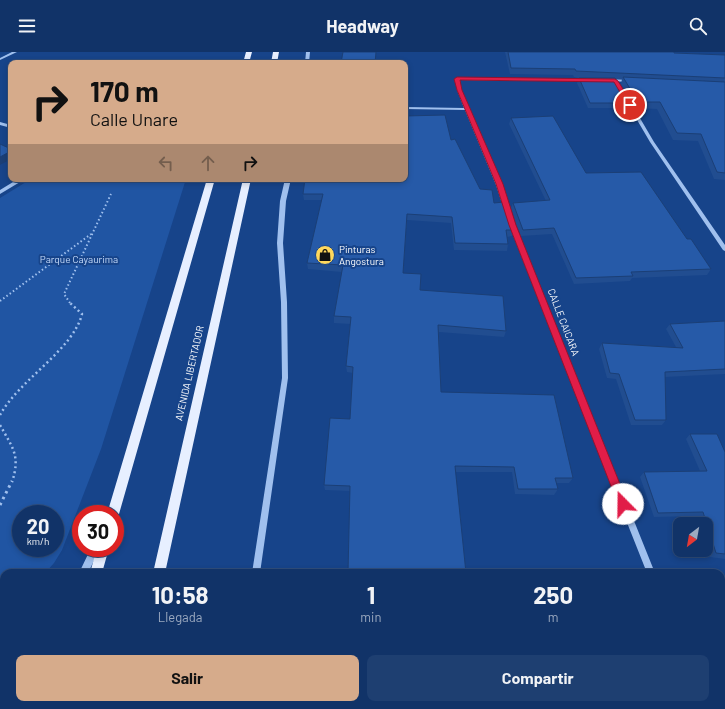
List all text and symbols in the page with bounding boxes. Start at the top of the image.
icon: menu [16,15,38,37]
text: Headway [326,15,399,37]
icon: search [687,15,709,37]
text: 170 m [90,74,159,108]
icon: right [24,76,76,128]
pin [613,88,647,122]
icon: arrive [619,94,641,116]
text: Calle Unare [90,108,178,130]
icon: left [155,152,177,174]
icon: ahead [197,152,219,174]
icon: right [239,152,261,174]
place label: Pinturas Angostura [339,243,384,267]
shop icon: Pinturas Angostura [314,244,336,266]
park label: Parque Cayaurima [40,253,118,265]
street label: CALLE CAICARA [546,287,582,357]
street label: AVENIDA LIBERTADOR [172,324,206,422]
position arrow [602,483,644,525]
speed limit sign: 30 [72,505,124,557]
text: 20 [27,514,49,538]
north arrow [673,517,713,557]
map controls [673,517,713,557]
text: km/h [27,535,49,547]
text: 10:58 [152,580,209,609]
text: 1 [367,580,375,609]
text: 250 [533,580,573,609]
text: Llegada [158,609,203,625]
text: min [360,609,381,625]
text: m [548,609,559,625]
button: Salir [16,655,359,701]
button: Compartir [367,655,709,701]

